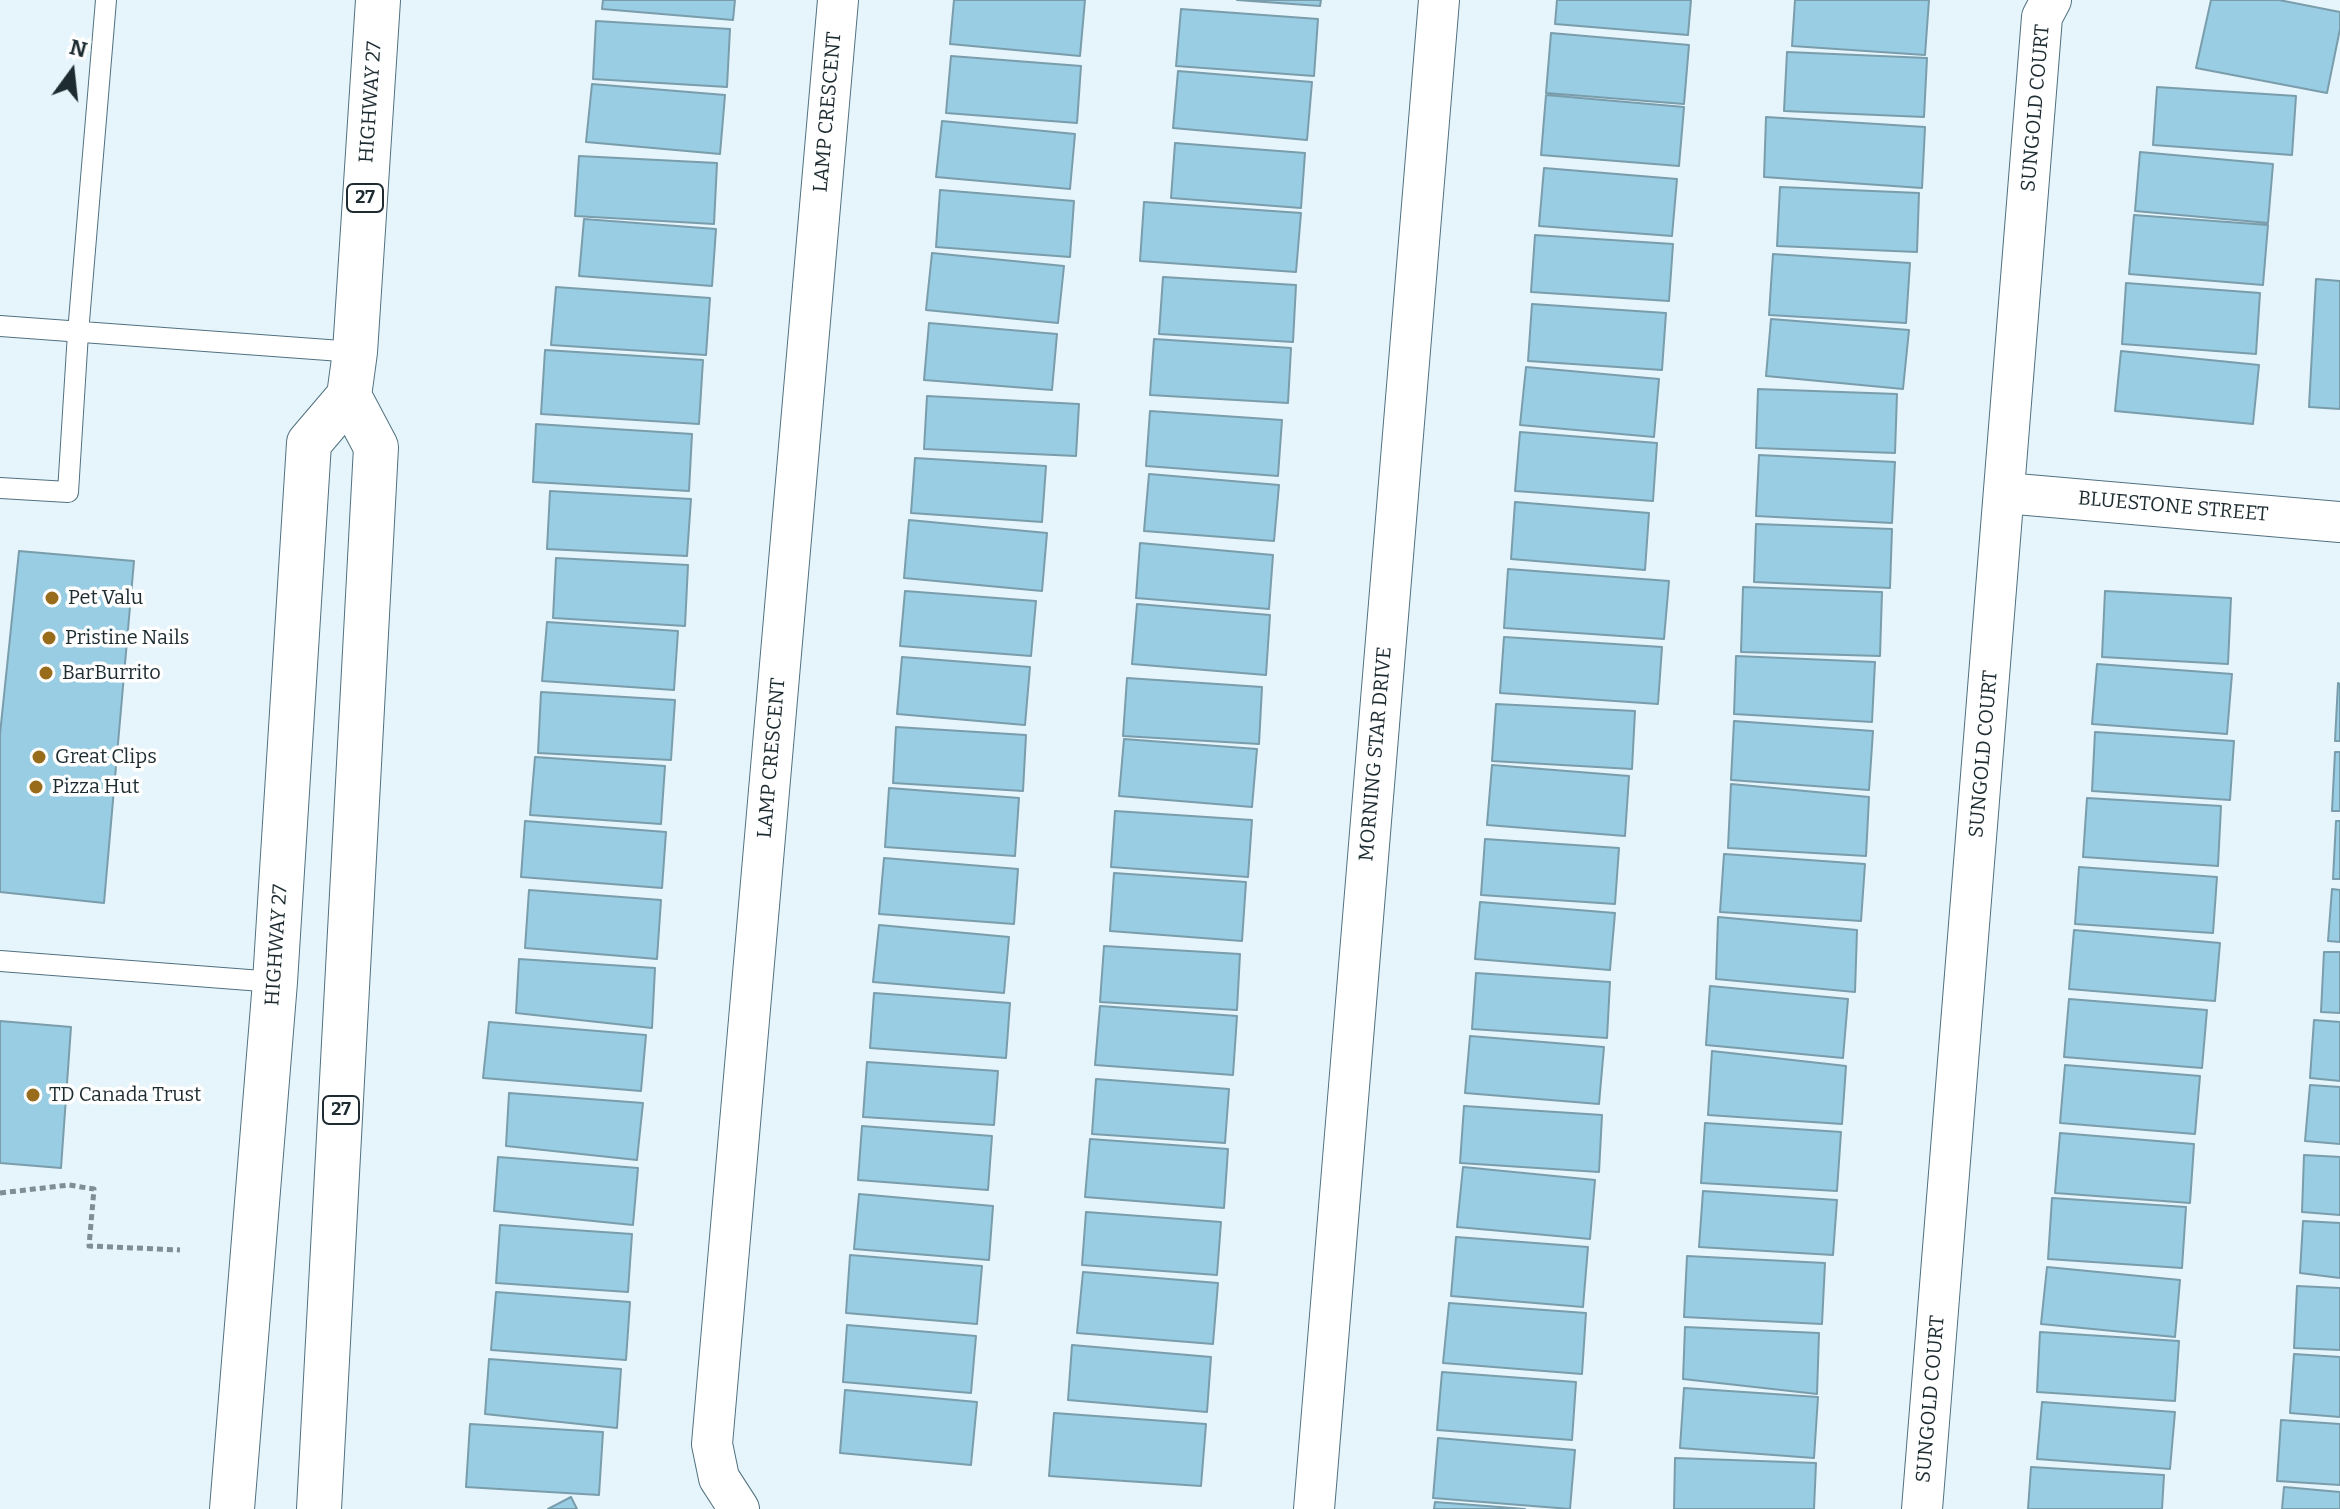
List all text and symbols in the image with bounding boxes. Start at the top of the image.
street label: SUNGOLD COURT [2017,23,2055,193]
street label: LAMP CRESCENT [809,31,847,193]
north arrow [32,32,112,112]
text: N [67,33,90,64]
street label: HIGHWAY 27 [355,40,387,164]
road number: 27 [347,184,383,212]
street label: BLUESTONE STREET [2077,487,2269,527]
place label: Pet Valu [68,586,143,610]
marker: Pet Valu [43,589,61,607]
place label: Pristine Nails [65,626,189,650]
marker: Pristine Nails [40,629,58,647]
street label: MORNING STAR DRIVE [1355,646,1397,862]
place label: BarBurrito [62,661,161,685]
marker: BarBurrito [37,664,55,682]
street label: SUNGOLD COURT [1965,669,2003,839]
street label: LAMP CRESCENT [753,677,791,839]
place label: Great Clips [55,745,157,769]
marker: Great Clips [30,748,48,766]
place label: Pizza Hut [52,775,139,799]
marker: Pizza Hut [27,778,45,796]
street label: HIGHWAY 27 [261,883,293,1007]
place label: TD Canada Trust [49,1083,201,1107]
marker: TD Canada Trust [24,1086,42,1104]
road number: 27 [323,1096,359,1124]
street label: SUNGOLD COURT [1912,1314,1950,1484]

